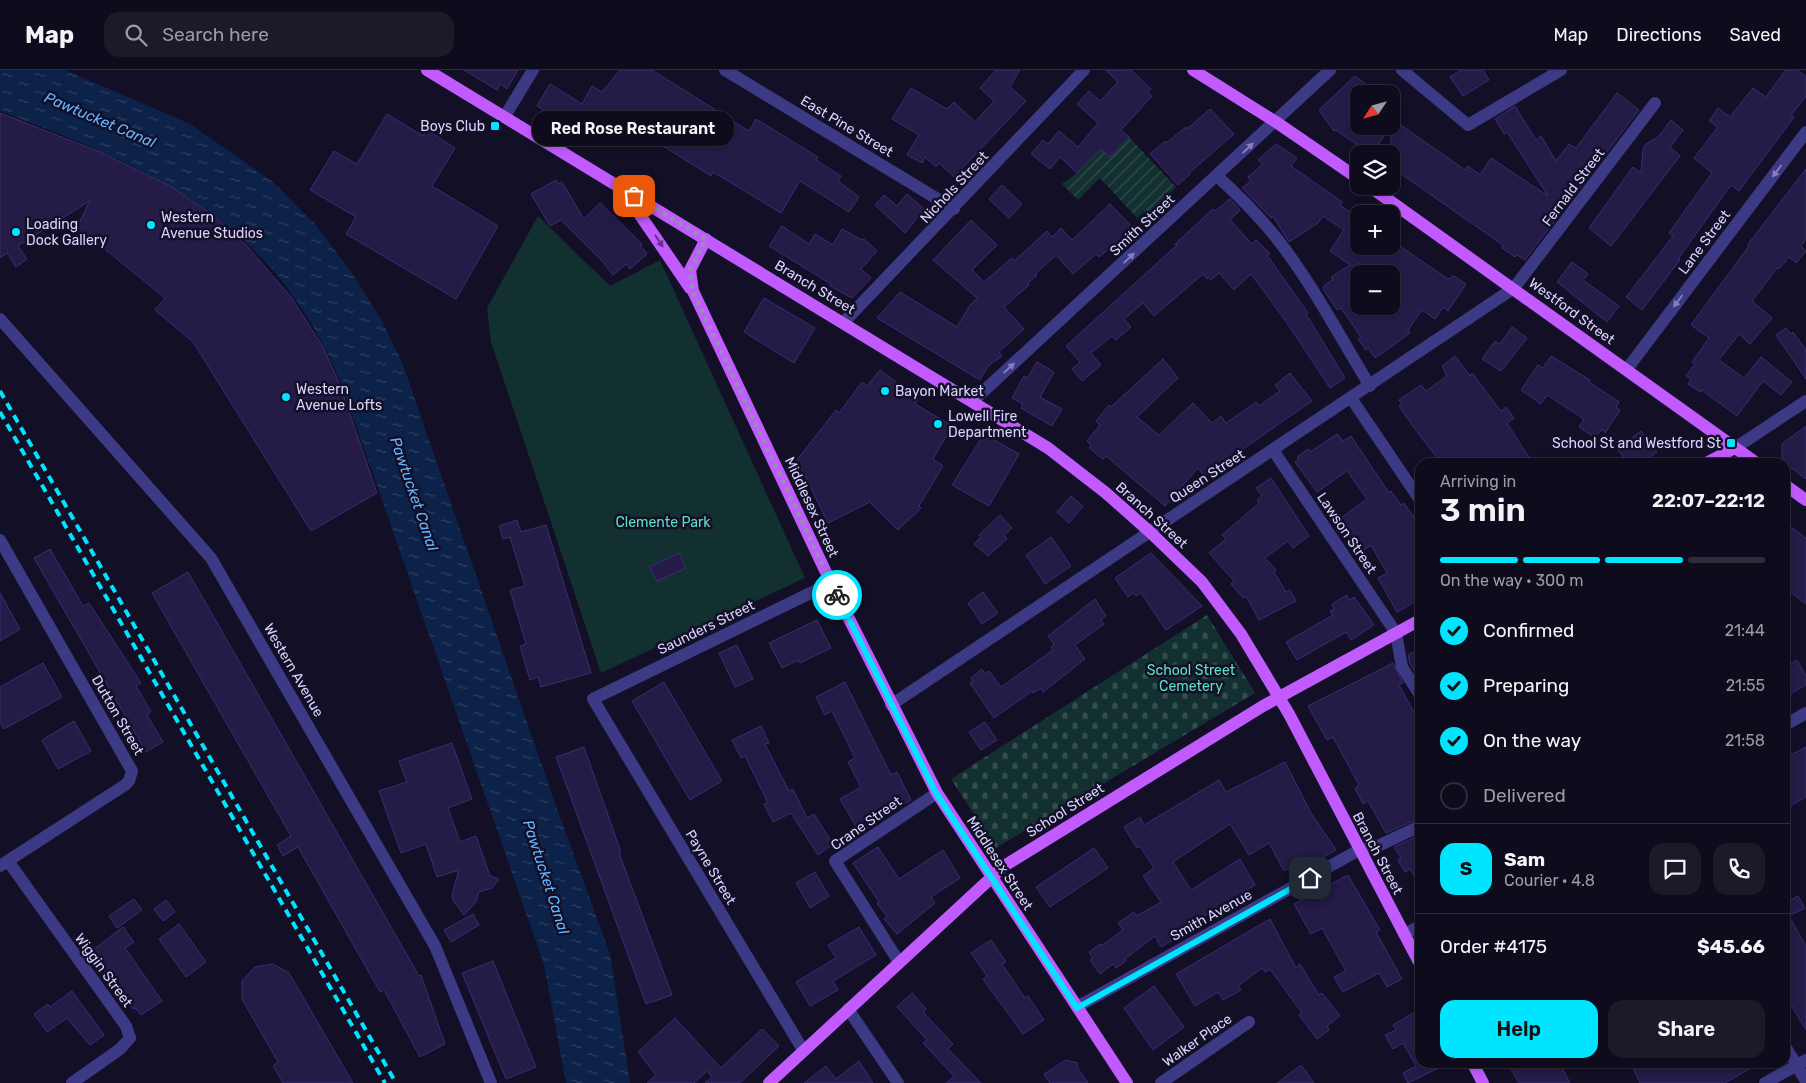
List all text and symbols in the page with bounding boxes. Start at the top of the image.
search box [104,12,454,57]
text: Map [25,21,74,49]
icon: search [122,21,150,49]
text: Search here [162,23,269,46]
text: Map [1553,24,1588,46]
text: Directions [1616,24,1702,46]
text: Saved [1730,24,1781,46]
north arrow [1350,85,1400,135]
map controls [1350,85,1400,315]
water label: Pawtucket Canal [42,88,159,152]
street label: East Pine Street [797,92,897,161]
callout: Red Rose Restaurant [533,111,735,146]
place label: Boys Club [420,118,485,135]
text: Red Rose Restaurant [551,119,715,138]
marker: Boys Club [489,120,501,132]
one-way arrow [1242,142,1254,154]
button: layers [1350,145,1400,195]
street label: Fernald Street [1539,145,1608,230]
street label: Nichols Street [917,148,992,227]
one-way arrow [1771,164,1782,177]
pin [613,175,655,217]
icon: bag [620,182,648,210]
street label: Smith Street [1106,191,1179,260]
button: + [1350,205,1400,255]
street label: Lane Street [1675,206,1734,278]
place label: Western Avenue Studios [161,209,263,242]
place label: Loading Dock Gallery [26,216,107,249]
marker: Western Avenue Studios [145,219,157,231]
marker: Loading Dock Gallery [10,226,22,238]
one-way arrow [654,234,664,248]
one-way arrow [1122,252,1134,264]
street label: Branch Street [771,257,859,318]
button: − [1350,265,1400,315]
street label: Westford Street [1525,275,1618,349]
one-way arrow [1673,294,1684,307]
one-way arrow [1003,362,1015,374]
place label: Western Avenue Lofts [296,381,382,414]
place label: Bayon Market [895,383,984,400]
marker: Bayon Market [879,385,891,397]
marker: Western Avenue Lofts [280,391,292,403]
place label: Lowell Fire Department [948,408,1027,441]
marker: Lowell Fire Department [932,418,944,430]
water label: Pawtucket Canal [386,435,442,554]
place label: School St and Westford St [1552,435,1722,452]
marker: School St and Westford St [1725,437,1737,449]
street label: Queen Street [1167,446,1248,507]
street label: Middlesex Street [781,454,842,561]
text: Arriving in [1440,472,1516,491]
street label: Branch Street [1112,479,1192,552]
street label: Lawson Street [1313,489,1380,578]
text: 22:07–22:12 [1652,489,1765,512]
text: 3 min [1440,491,1526,529]
park label: Clemente Park [615,514,711,531]
courier [812,570,862,620]
text: On the way · 300 m [1440,571,1583,590]
icon: bike [823,581,851,609]
street label: Saunders Street [655,596,758,658]
icon: check [1440,617,1468,645]
text: Confirmed [1483,619,1574,642]
street label: Western Avenue [260,620,327,720]
text: 21:44 [1725,621,1765,640]
park label: School Street Cemetery [1147,662,1236,695]
street label: Dutton Street [88,672,148,759]
icon: check [1440,672,1468,700]
text: Preparing [1483,674,1569,697]
text: 21:55 [1726,676,1765,695]
icon: check [1440,727,1468,755]
text: On the way [1483,729,1581,752]
text: 21:58 [1725,731,1765,750]
street label: School Street [1023,780,1108,841]
text: Delivered [1483,784,1566,807]
street label: Crane Street [828,792,905,854]
street label: Branch Street [1349,809,1407,898]
street label: Middlesex Street [963,813,1037,914]
water label: Pawtucket Canal [519,818,573,937]
street label: Payne Street [682,827,740,908]
button: chat [1649,843,1701,895]
button: phone [1713,843,1765,895]
text: Sam [1504,848,1545,871]
pin [1289,857,1331,899]
text: S [1460,857,1472,880]
icon: home [1296,864,1324,892]
text: Courier · 4.8 [1504,871,1595,890]
street label: Smith Avenue [1167,886,1255,945]
street label: Wiggin Street [71,930,136,1011]
text: Order #4175 [1440,935,1547,958]
text: $45.66 [1697,935,1765,958]
button: Help [1440,1000,1598,1058]
button: Share [1608,1000,1765,1058]
street label: Walker Place [1159,1010,1235,1071]

